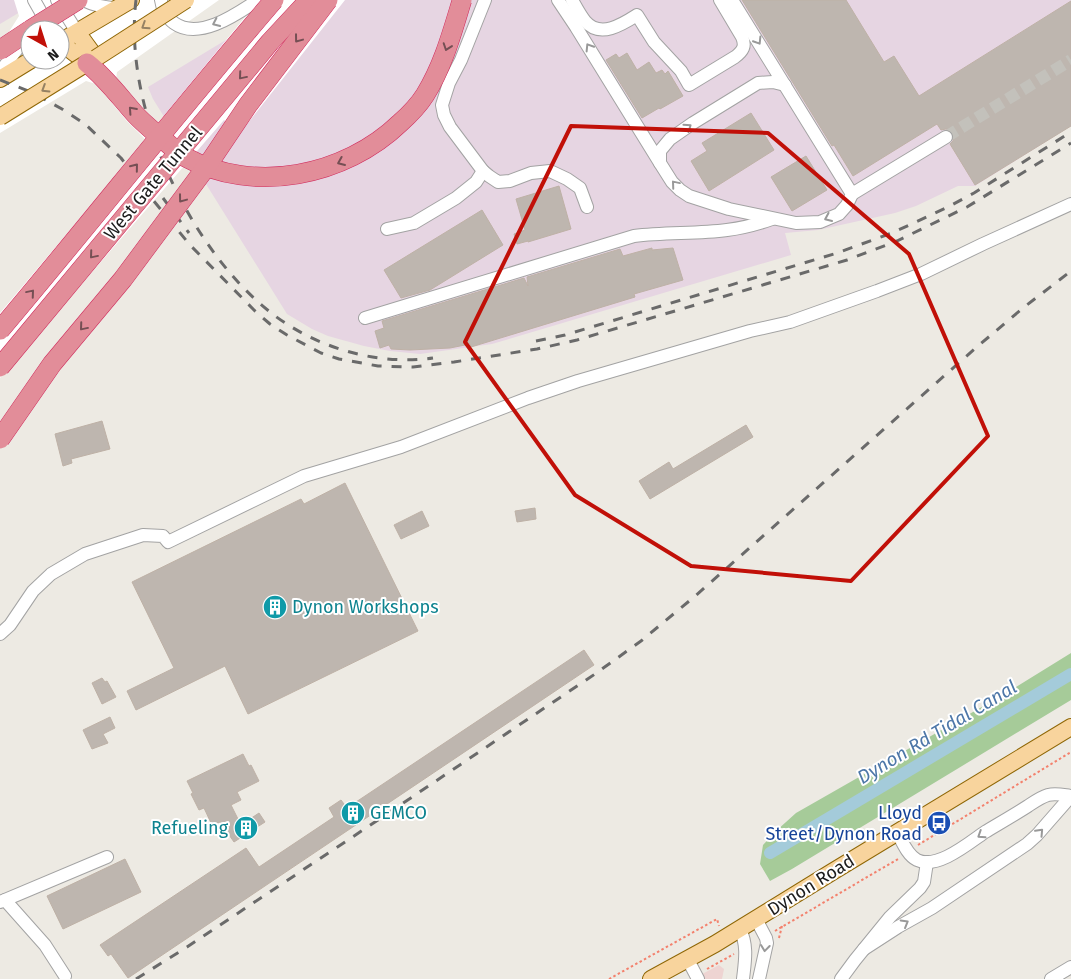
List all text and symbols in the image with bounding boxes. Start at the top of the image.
one-way arrow [213,17,222,27]
north arrow [20,20,70,70]
one-way arrow [142,20,151,30]
one-way arrow [295,33,304,43]
one-way arrow [752,36,761,45]
one-way arrow [443,42,453,50]
one-way arrow [585,43,595,52]
text: N [44,45,62,64]
one-way arrow [239,70,248,79]
one-way arrow [42,82,51,92]
one-way arrow [129,107,138,116]
street label: West Gate Tunnel [99,122,207,244]
one-way arrow [682,124,691,133]
one-way arrow [337,155,346,166]
one-way arrow [129,164,137,173]
one-way arrow [672,181,680,190]
one-way arrow [180,193,188,202]
one-way arrow [824,212,833,223]
one-way arrow [91,249,99,258]
one-way arrow [26,290,34,299]
one-way arrow [80,321,88,330]
building icon: Dynon Workshops [262,594,288,620]
place label: Dynon Workshops [292,596,439,618]
water label: Dynon Rd Tidal Canal [853,675,1021,789]
building icon: GEMCO [340,800,366,826]
place label: GEMCO [370,802,427,824]
place label: Lloyd Street/Dynon Road [765,802,922,845]
bus stop icon: Lloyd Street/Dynon Road [926,810,952,836]
building icon: Refueling [233,815,259,841]
place label: Refueling [151,817,229,839]
one-way arrow [978,829,987,838]
one-way arrow [1034,829,1043,838]
street label: Dynon Road [763,850,859,920]
one-way arrow [900,919,909,929]
one-way arrow [760,945,771,953]

